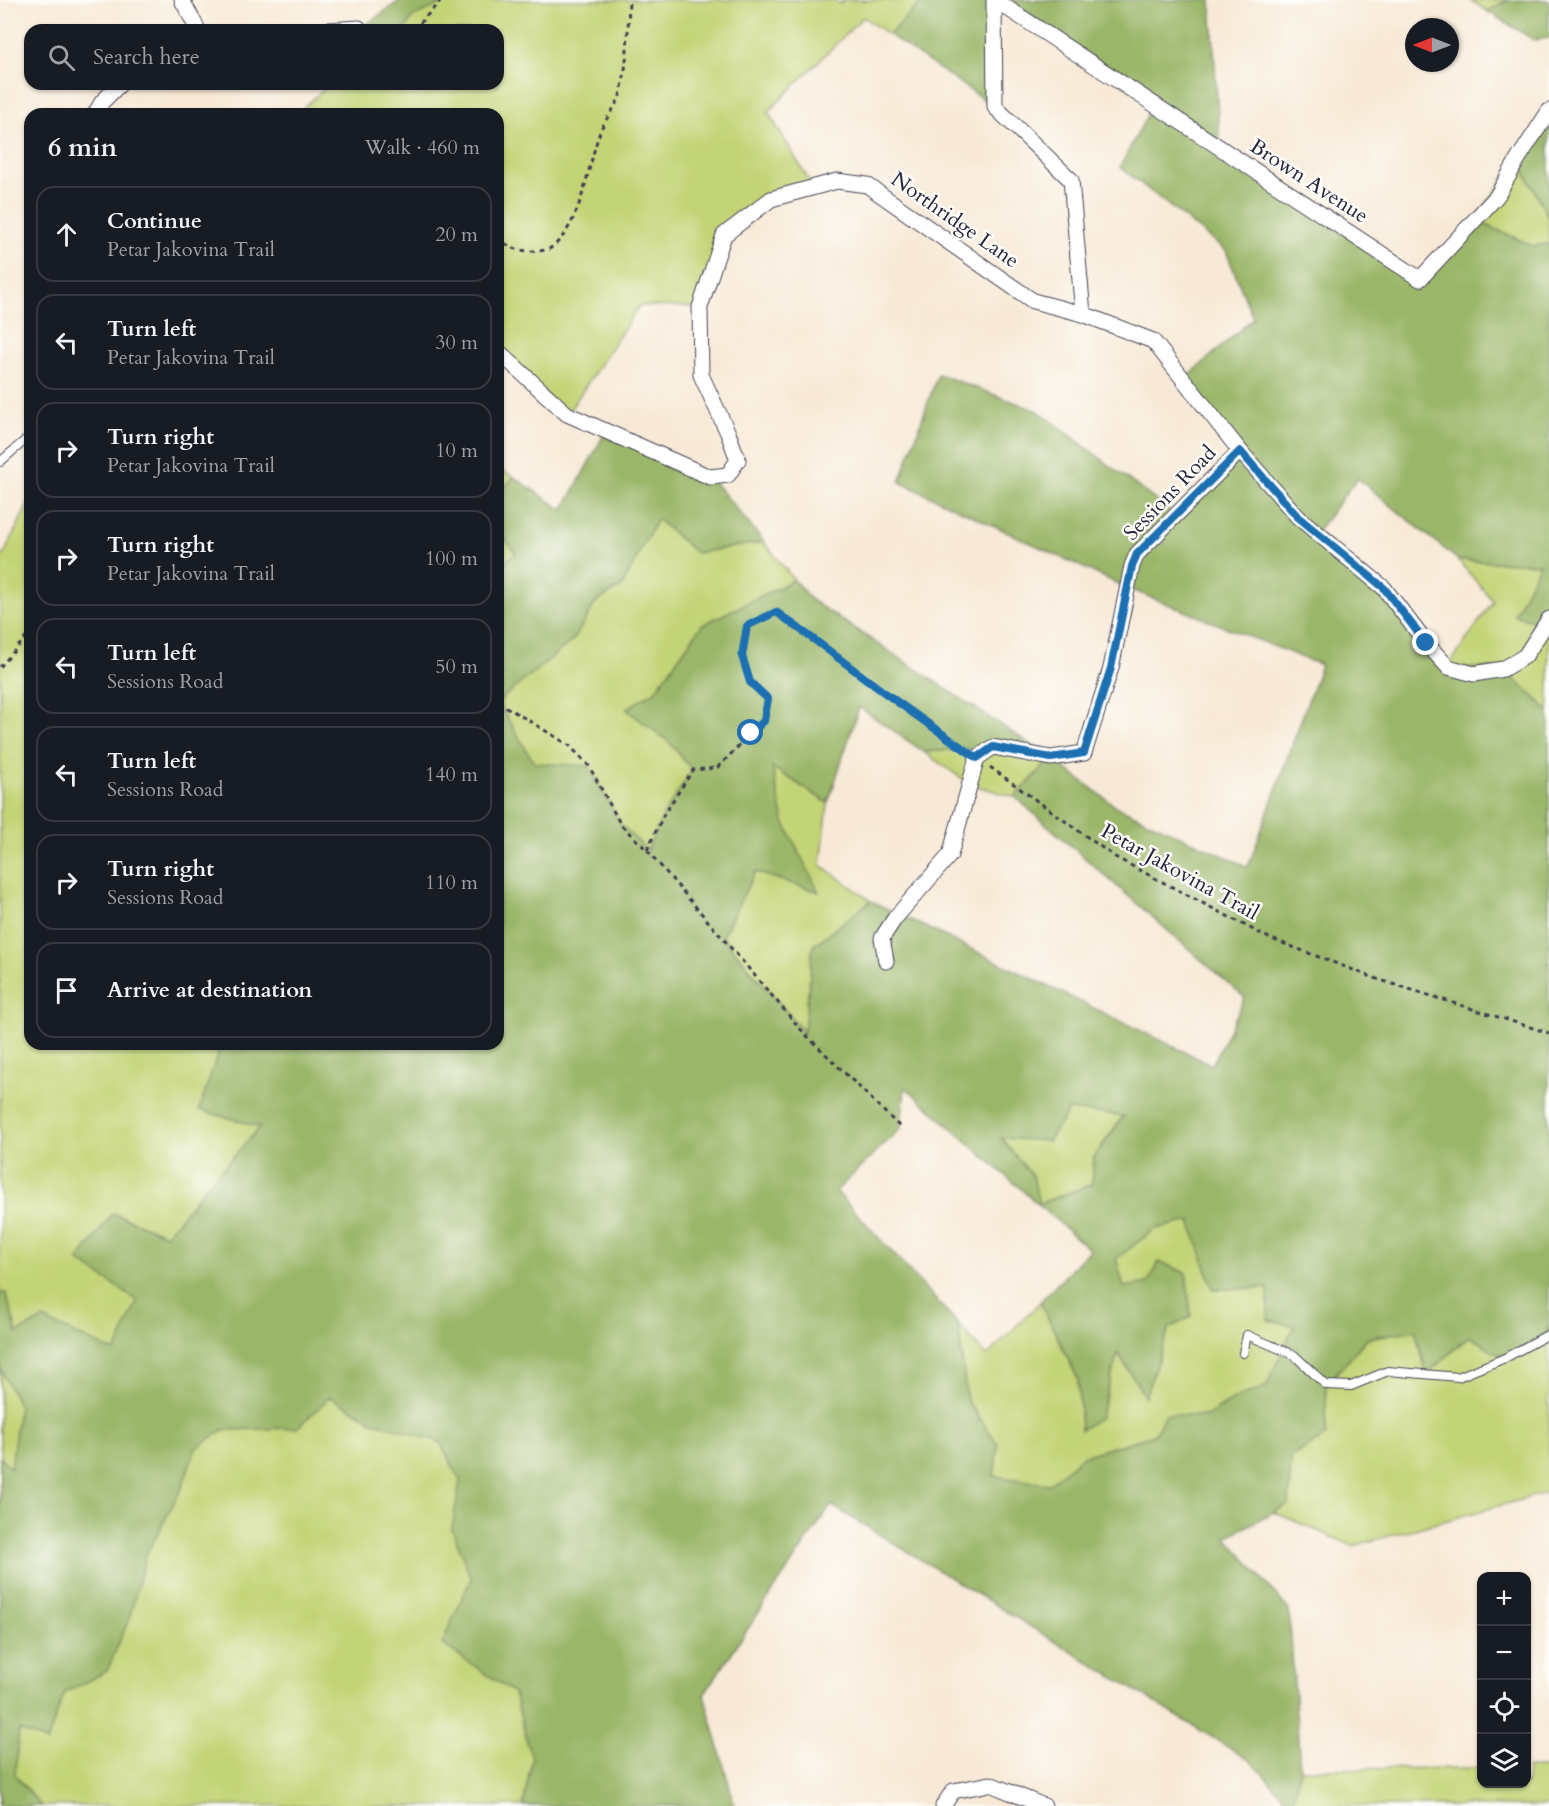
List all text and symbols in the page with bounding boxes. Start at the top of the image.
north arrow [1405,18,1459,72]
search box [24,24,504,90]
icon: search [45,41,78,74]
text: Search here [93,42,200,72]
text: 6 min [48,130,117,165]
street label: Brown Avenue [1244,132,1374,230]
text: Walk · 460 m [365,134,480,161]
street label: Northridge Lane [885,165,1025,275]
text: Continue [107,206,202,236]
icon: ahead [50,218,83,251]
text: 20 m [435,221,478,248]
text: Petar Jakovina Trail [107,236,275,263]
text: Turn left [107,314,196,344]
icon: left [50,326,83,359]
text: 30 m [435,329,478,356]
text: Petar Jakovina Trail [107,344,275,371]
text: Turn right [107,422,214,452]
icon: right [50,434,83,467]
text: 10 m [435,437,478,464]
street label: Sessions Road [1117,439,1223,547]
text: Petar Jakovina Trail [107,452,275,479]
text: Turn right [107,530,214,560]
icon: right [50,542,83,575]
text: 100 m [425,545,478,572]
text: Petar Jakovina Trail [107,560,275,587]
route end [1412,629,1438,655]
text: Turn left [107,638,196,668]
icon: left [50,650,83,683]
text: 50 m [435,653,478,680]
text: Sessions Road [107,668,223,695]
route start [737,719,763,745]
text: Turn left [107,746,196,776]
icon: left [50,758,83,791]
text: 140 m [425,761,478,788]
text: Sessions Road [107,776,223,803]
street label: Petar Jakovina Trail [1096,817,1264,927]
text: Turn right [107,854,214,884]
icon: right [50,866,83,899]
text: 110 m [425,869,478,896]
text: Sessions Road [107,884,223,911]
icon: arrive [50,974,83,1007]
text: Arrive at destination [107,975,312,1005]
map controls [1477,1572,1531,1788]
button: + [1477,1572,1531,1626]
button: − [1477,1626,1531,1680]
button: locate [1477,1680,1531,1734]
button: layers [1477,1734,1531,1788]

